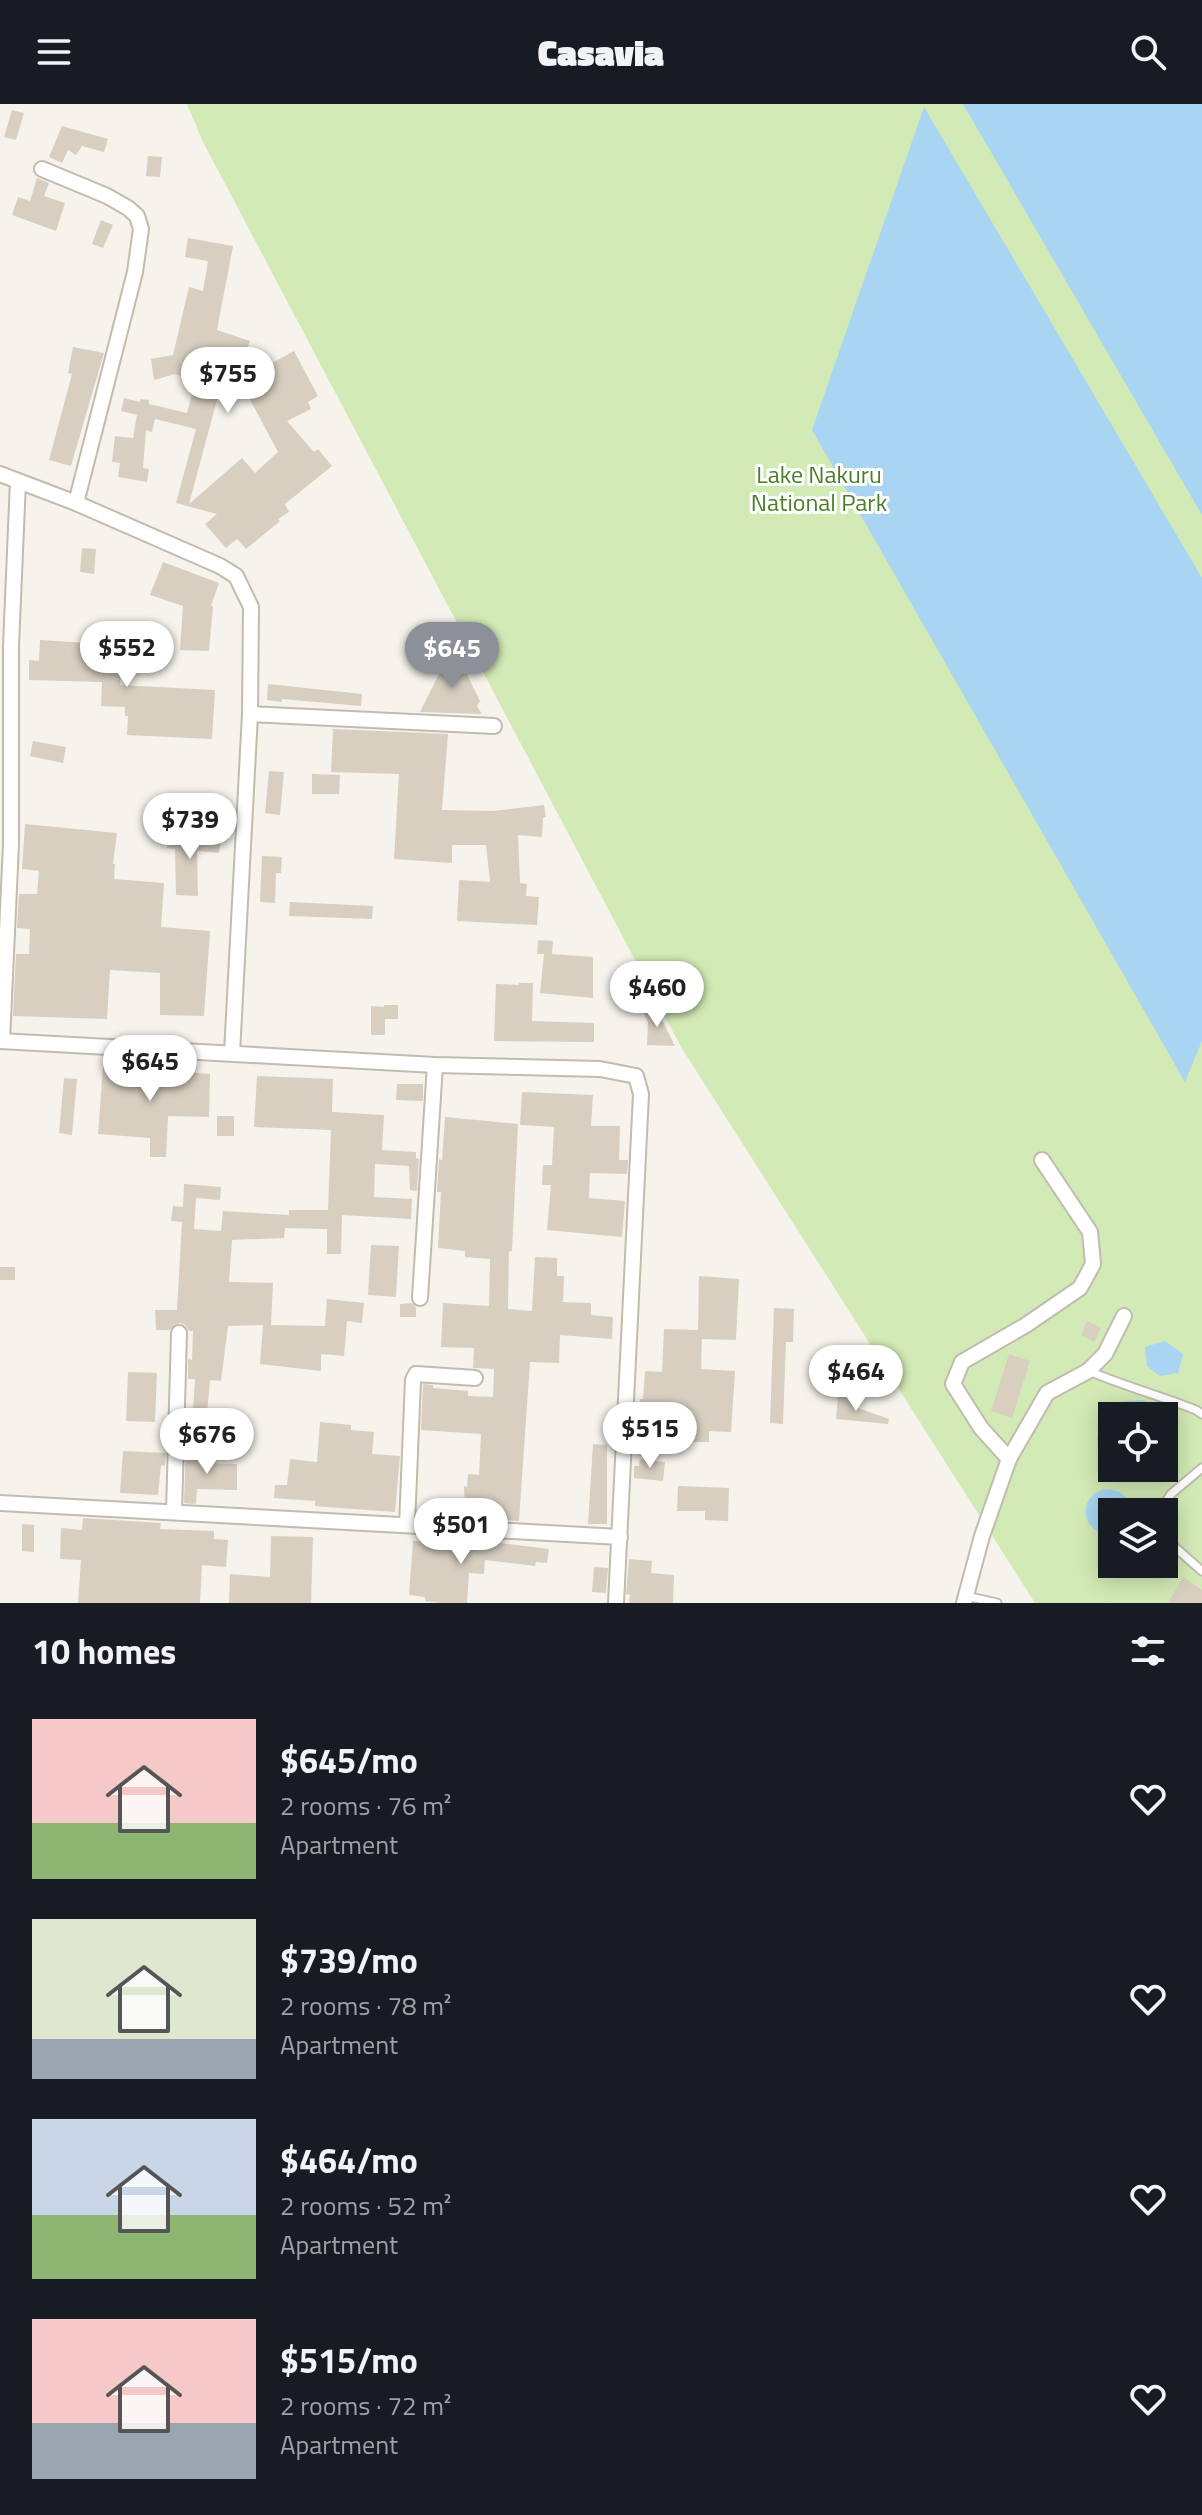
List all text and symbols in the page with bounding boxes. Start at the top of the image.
text: Casavia [538,25,664,80]
icon: menu [32,30,76,74]
icon: search [1126,30,1170,74]
pin: $755 [181,347,275,415]
text: $755 [199,353,257,392]
park label: Lake Nakuru National Park [751,456,888,520]
pin: $552 [80,621,174,689]
pin: $645 [405,622,499,690]
text: $552 [98,627,156,666]
text: $645 [423,628,481,667]
pin: $739 [143,793,237,861]
text: $739 [161,799,219,838]
pin: $460 [610,961,704,1029]
text: $460 [628,967,686,1006]
pin: $645 [103,1035,197,1103]
text: $645 [121,1041,179,1080]
pin: $464 [809,1345,903,1413]
text: $464 [827,1351,885,1390]
pin: $515 [603,1402,697,1470]
map controls [1098,1402,1178,1578]
button: locate [1098,1402,1178,1482]
pin: $676 [160,1408,254,1476]
text: $515 [621,1408,679,1447]
text: $676 [178,1414,236,1453]
pin: $501 [414,1498,508,1566]
button: layers [1098,1498,1178,1578]
text: $501 [432,1504,490,1543]
text: 10 homes [32,1625,176,1677]
icon: filters [1126,1629,1170,1673]
text: $645/mo [280,1734,418,1786]
icon: home [96,1751,192,1847]
icon: heart [1126,1777,1170,1821]
text: 2 rooms · 76 m² [280,1786,451,1825]
text: Apartment [280,1825,398,1864]
text: $739/mo [280,1934,418,1986]
icon: home [96,1951,192,2047]
icon: heart [1126,1977,1170,2021]
text: 2 rooms · 78 m² [280,1986,451,2025]
text: Apartment [280,2025,398,2064]
text: $464/mo [280,2134,418,2186]
icon: home [96,2151,192,2247]
icon: heart [1126,2177,1170,2221]
text: 2 rooms · 52 m² [280,2186,451,2225]
text: Apartment [280,2225,398,2264]
text: $515/mo [280,2334,418,2386]
icon: home [96,2351,192,2447]
icon: heart [1126,2377,1170,2421]
text: 2 rooms · 72 m² [280,2386,451,2425]
text: Apartment [280,2425,398,2464]

